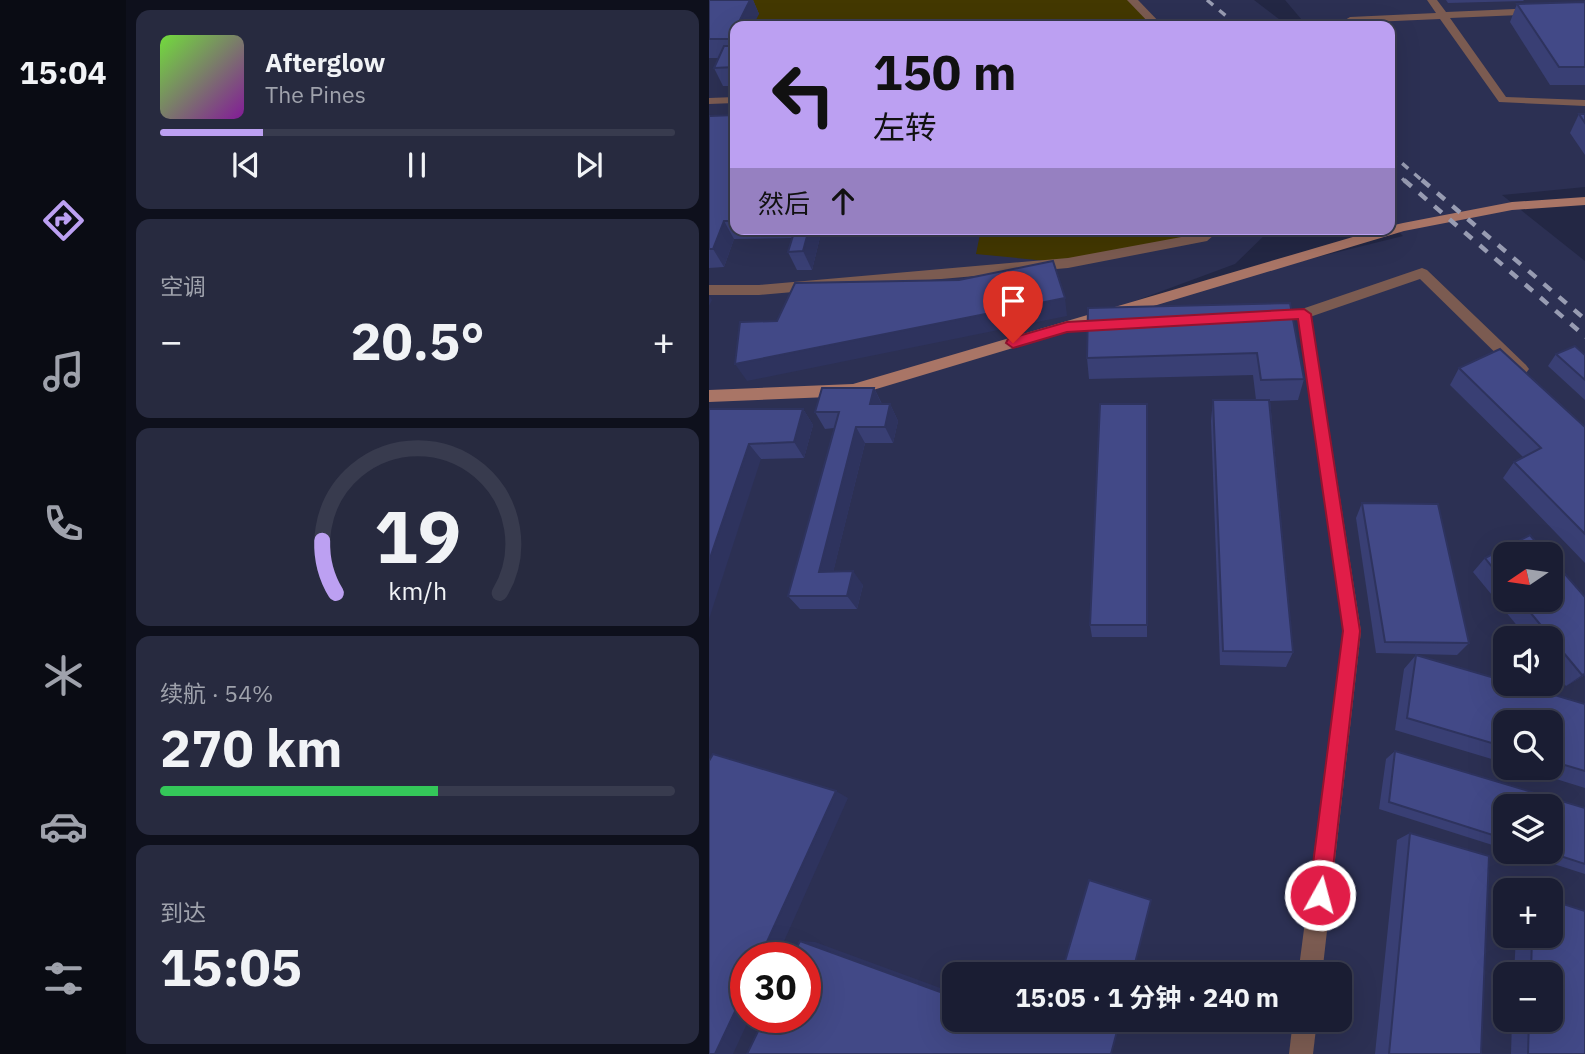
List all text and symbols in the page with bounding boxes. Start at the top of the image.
text: 150 m [873,40,1017,103]
text: Afterglow [265,45,385,79]
icon: left [758,49,849,140]
text: 15:04 [19,51,107,93]
text: The Pines [265,79,366,109]
text: 左转 [873,106,937,148]
icon: previous [227,146,265,184]
icon: pause [398,146,436,184]
icon: next [570,146,608,184]
icon: ahead [824,182,862,220]
text: 然后 [758,186,810,220]
icon: directions [39,196,88,245]
text: 空调 [160,271,206,301]
pin [983,271,1043,343]
icon: arrive [994,282,1032,320]
text: 20.5° [350,307,485,374]
text: − [160,316,183,365]
text: + [652,316,675,365]
icon: music [39,347,88,396]
text: 19 [374,488,461,583]
icon: phone [39,499,88,548]
north arrow [1493,542,1563,612]
map controls [1493,542,1563,1032]
text: km/h [388,574,447,607]
button: sound [1493,626,1563,696]
icon: climate [39,651,88,700]
text: 续航 · 54% [160,678,273,708]
button: search [1493,710,1563,780]
text: 270 km [160,714,342,781]
button: layers [1493,794,1563,864]
icon: car [39,802,88,851]
position arrow [1283,858,1357,932]
button: + [1493,878,1563,948]
text: 到达 [160,897,206,927]
text: 15:05 [160,933,302,1000]
speed limit sign: 30 [730,942,821,1033]
icon: filters [39,954,88,1003]
button: − [1493,962,1563,1032]
text: 15:05 · 1 分钟 · 240 m [1015,980,1279,1014]

